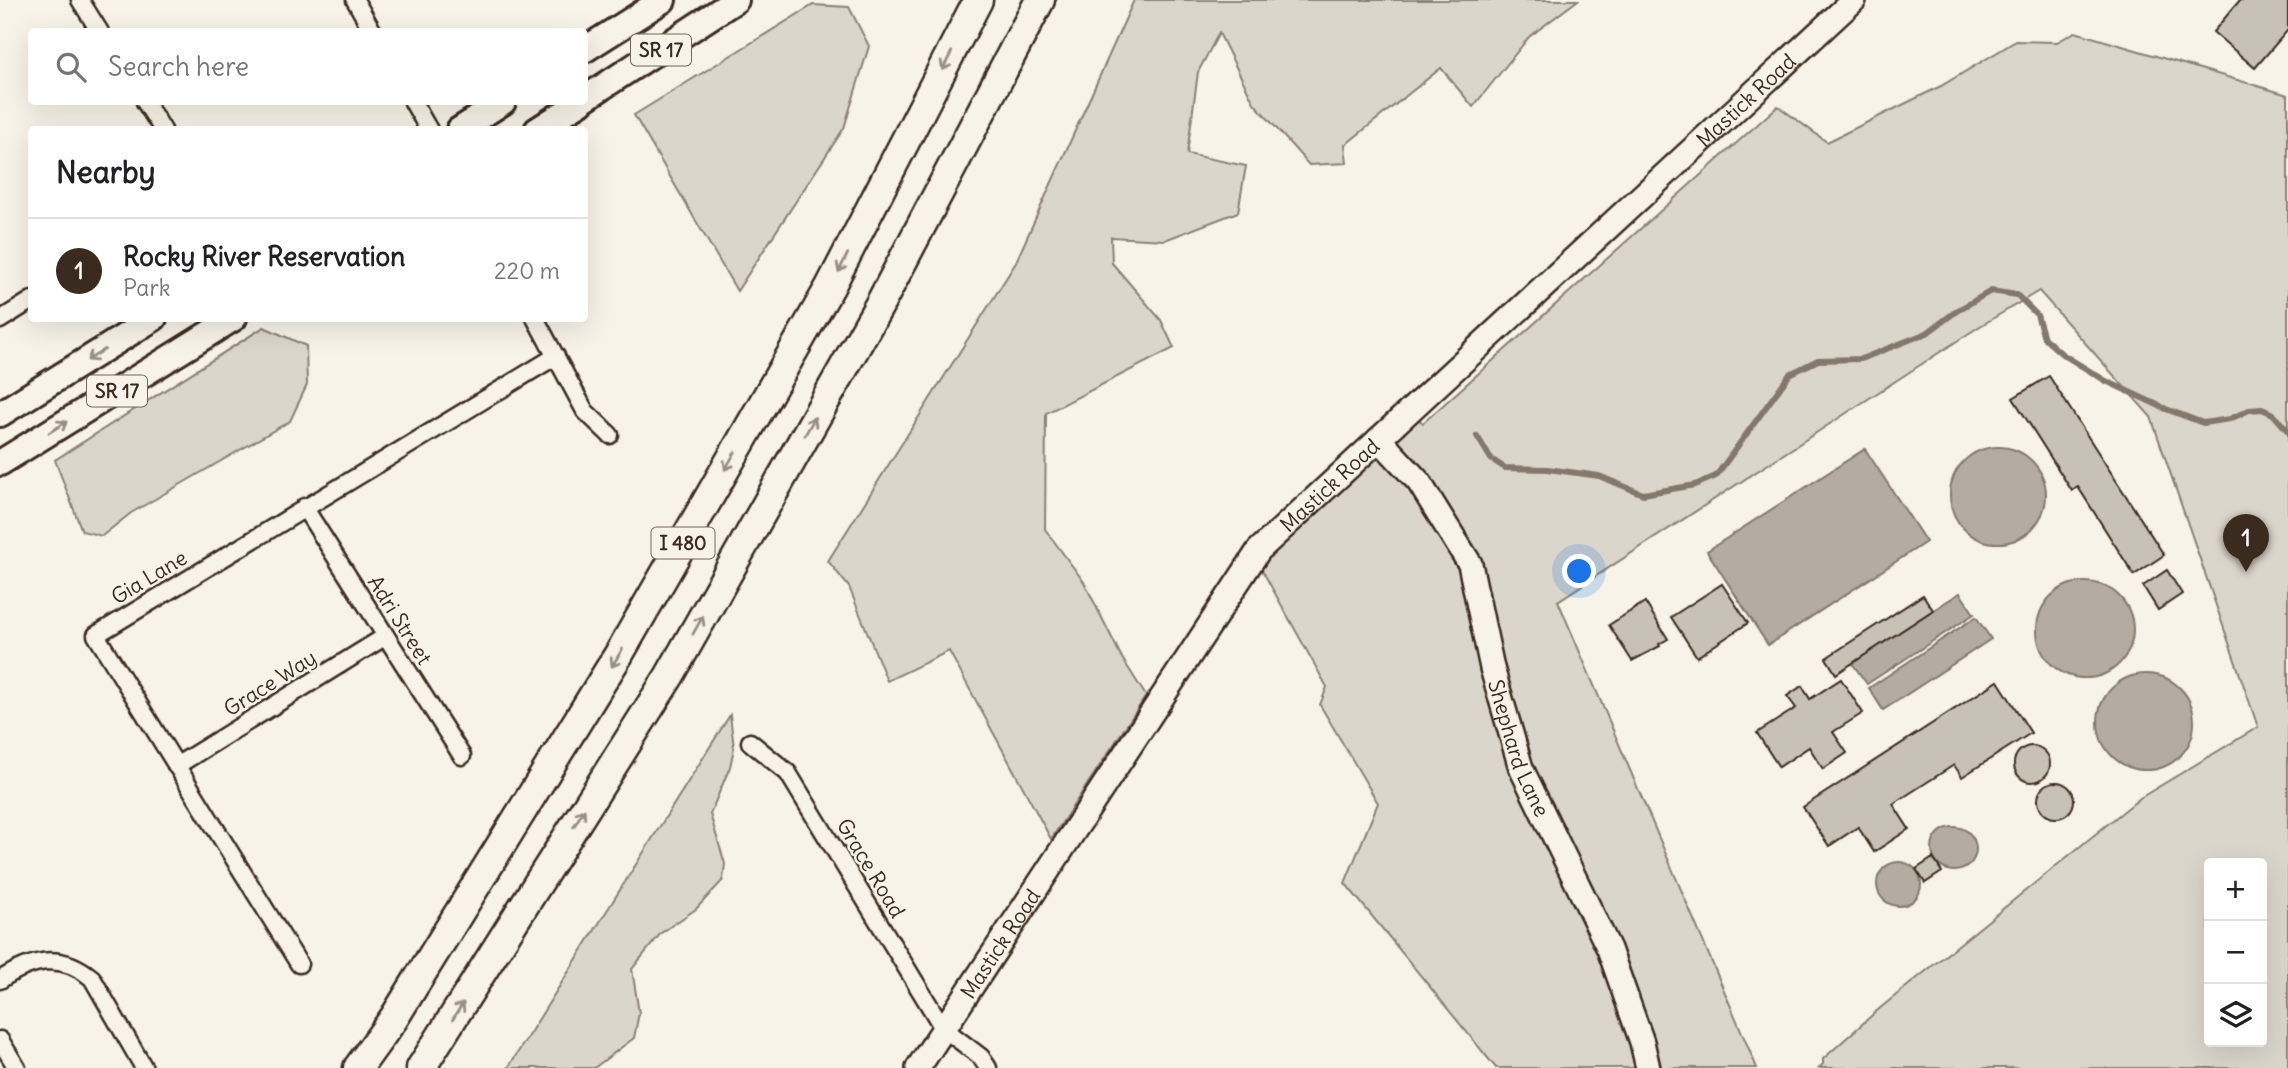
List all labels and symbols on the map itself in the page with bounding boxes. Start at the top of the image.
road number: SR 17 [631,34,691,66]
street label: Mastick Road [1690,47,1801,153]
one-way arrow [940,50,953,71]
one-way arrow [835,252,849,273]
one-way arrow [87,348,107,362]
road number: SR 17 [87,376,147,406]
one-way arrow [803,417,817,437]
one-way arrow [48,419,68,433]
street label: Mastick Road [1274,432,1385,538]
one-way arrow [723,450,737,470]
pin: 1 [2223,514,2269,572]
road number: I 480 [652,528,714,558]
street label: Gia Lane [106,544,192,610]
your location [1562,554,1596,588]
street label: Adri Street [362,570,438,670]
one-way arrow [691,615,705,635]
street label: Grace Way [219,644,321,722]
one-way arrow [609,647,623,667]
street label: Shephard Lane [1483,676,1556,821]
one-way arrow [573,809,587,829]
street label: Grace Road [831,813,911,923]
street label: Mastick Road [954,884,1046,1004]
one-way arrow [452,1001,466,1021]

